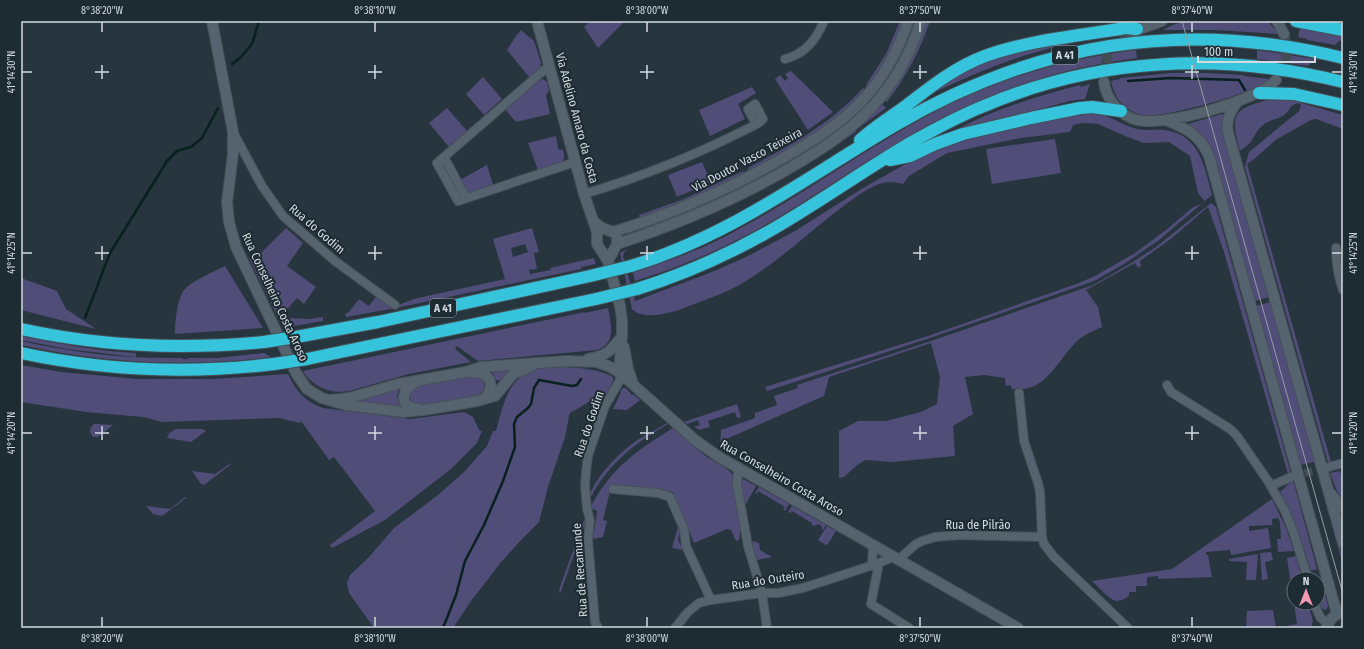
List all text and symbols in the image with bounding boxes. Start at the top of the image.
text: 8°38'20"W [81,5,123,17]
text: 8°38'10"W [354,5,396,17]
text: 8°38'00"W [626,5,669,17]
text: 8°37'50"W [899,5,941,17]
text: 8°37'40"W [1171,5,1213,17]
scale bar [1198,38,1315,64]
text: 100 m [1204,45,1233,59]
road number: A 41 [1052,46,1078,64]
text: 41°14'30"N [6,51,18,93]
street label: Via Adelino Amaro da Costa [553,51,601,185]
text: 41°14'30"N [1348,51,1360,93]
street label: Via Doutor Vasco Teixeira [690,125,805,195]
street label: Rua do Godim [286,201,348,257]
street label: Rua Conselheiro Costa Aroso [239,230,311,364]
text: 41°14'25"N [6,232,18,274]
text: 41°14'25"N [1348,232,1360,274]
road number: A 41 [430,299,456,317]
street label: Rua do Godim [571,389,607,459]
text: 41°14'20"N [6,412,18,454]
text: 41°14'20"N [1348,412,1360,454]
street label: Rua Conselheiro Costa Aroso [718,437,846,519]
street label: Rua de Pilrão [945,518,1011,532]
street label: Rua de Recamunde [570,523,590,617]
street label: Rua do Outeiro [730,567,806,593]
north arrow [1286,571,1326,611]
text: N [1303,575,1309,588]
text: 8°38'20"W [81,633,123,645]
text: 8°38'10"W [354,633,396,645]
text: 8°38'00"W [626,633,669,645]
text: 8°37'50"W [899,633,941,645]
text: 8°37'40"W [1171,633,1213,645]

